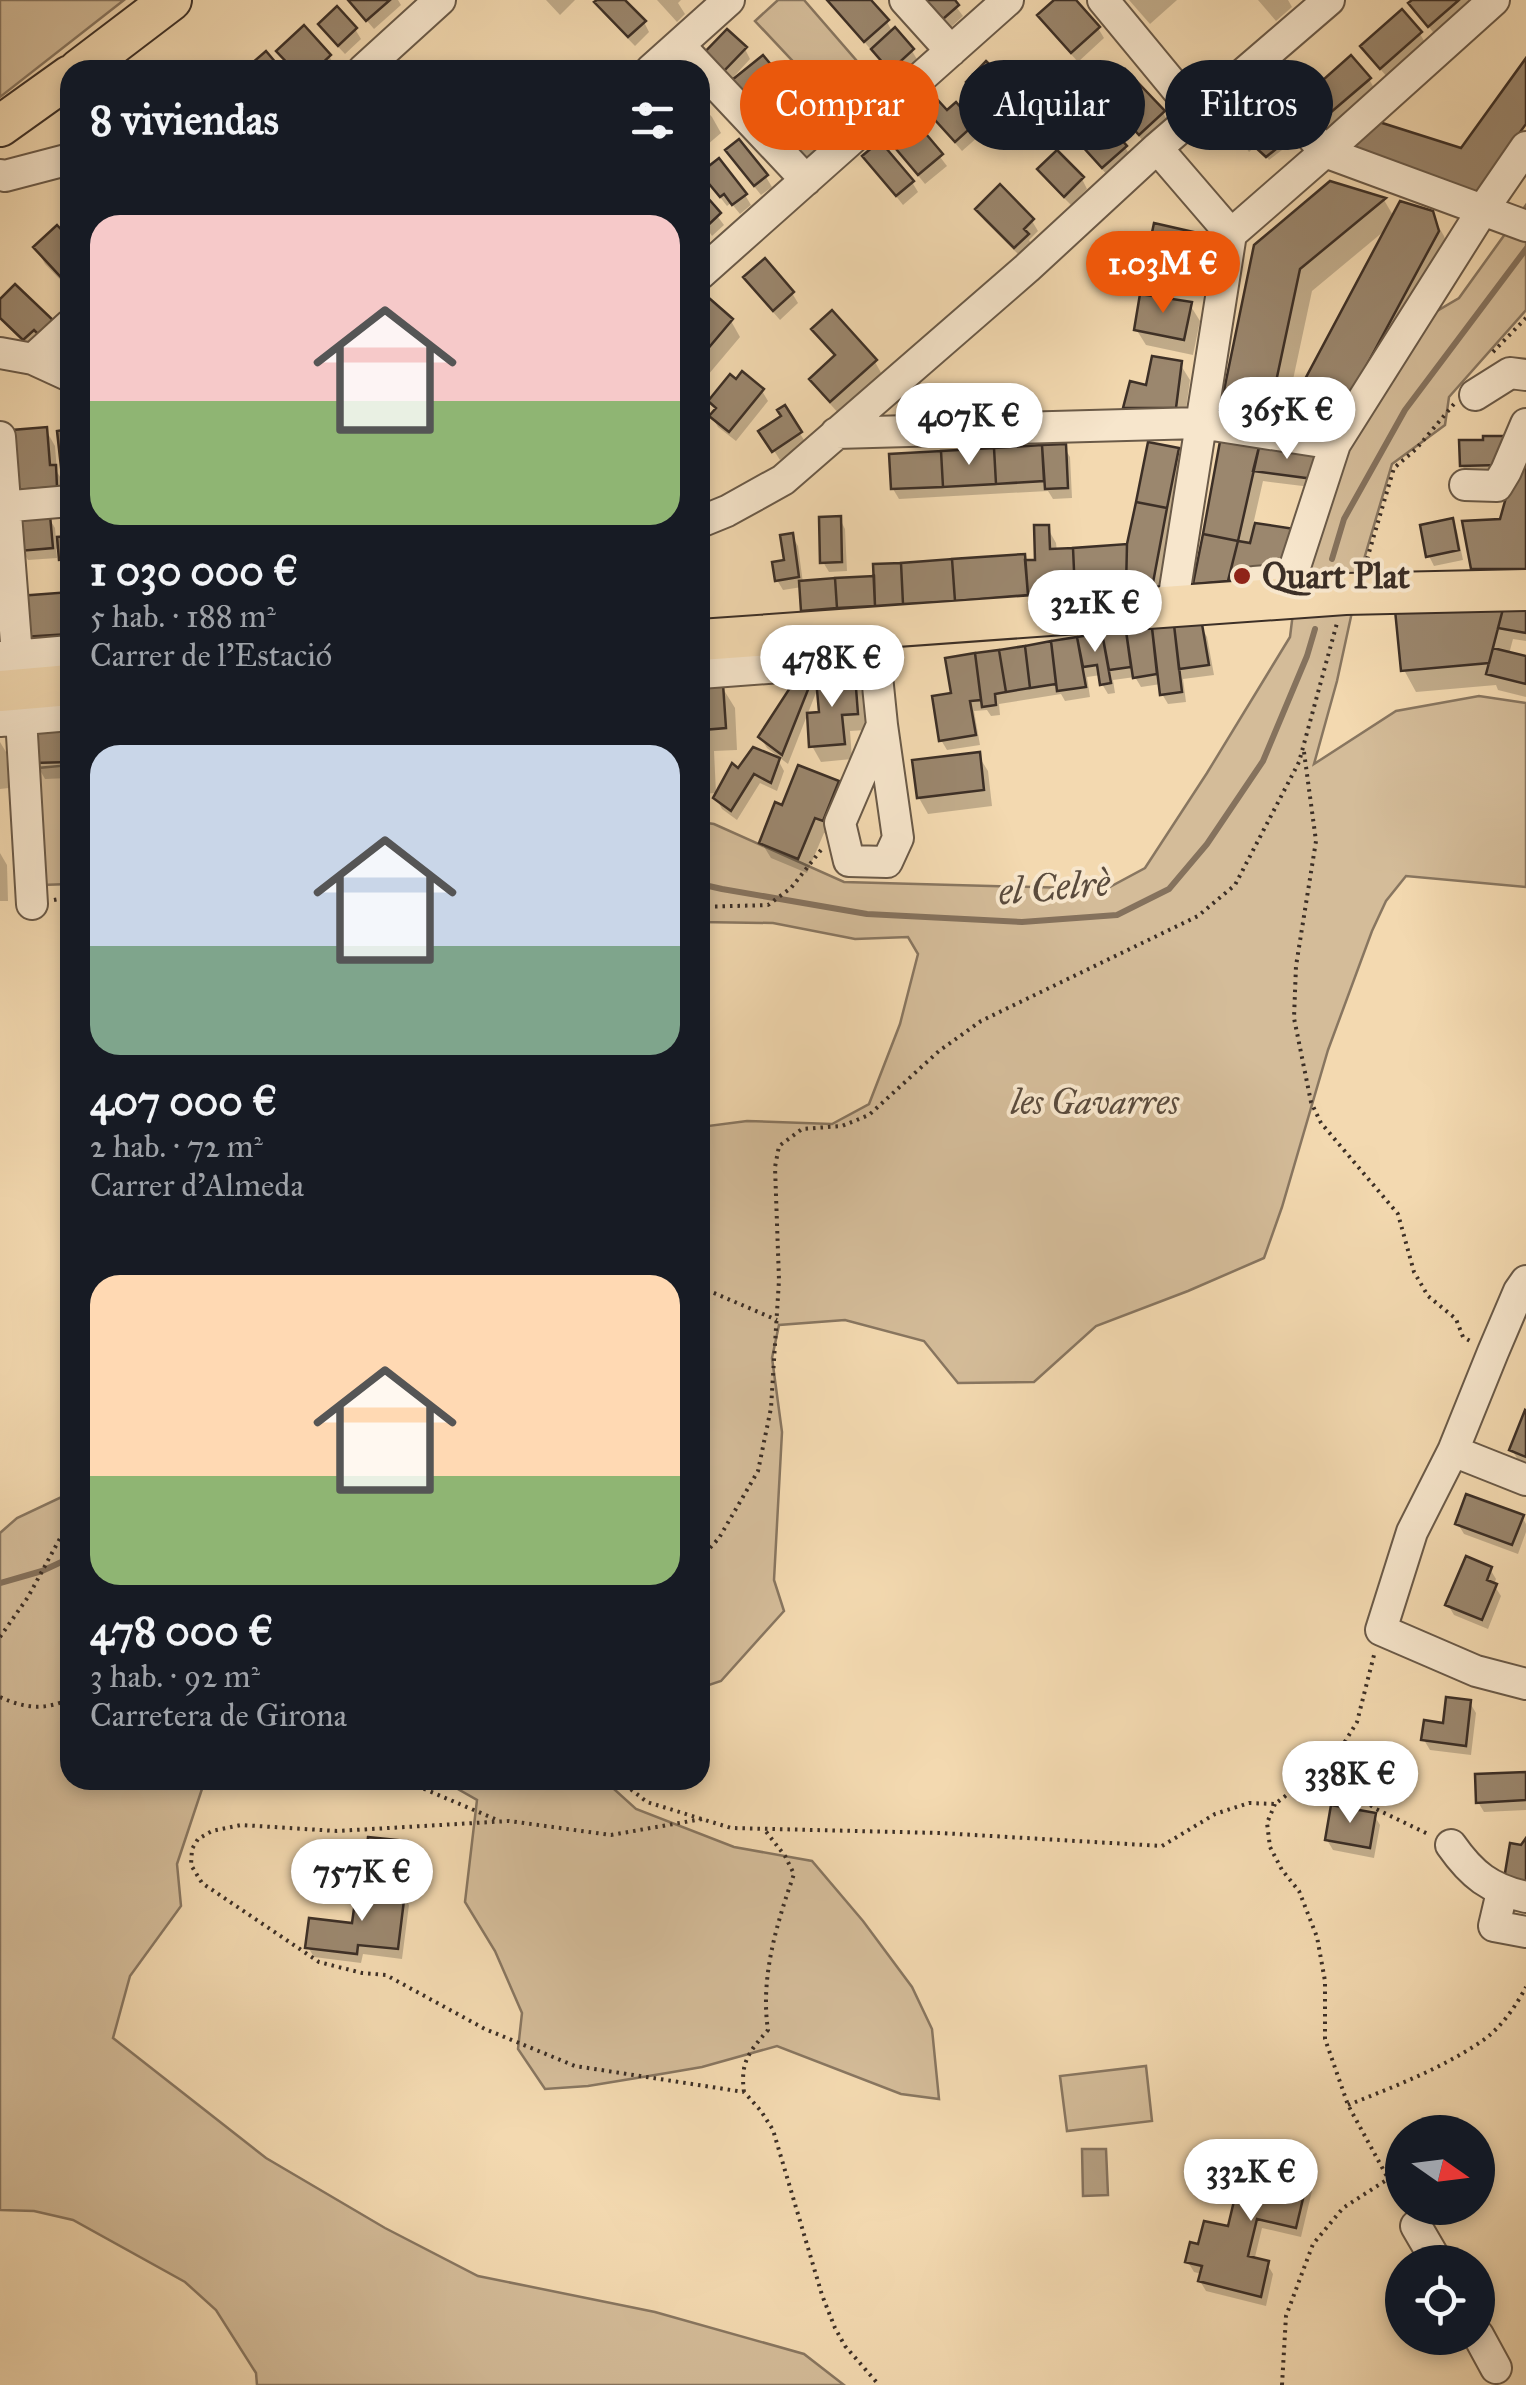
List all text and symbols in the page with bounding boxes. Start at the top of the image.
chip: Comprar [740,60,939,150]
chip: Alquilar [959,60,1145,150]
chip: Filtros [1165,60,1333,150]
icon: filters [625,93,680,148]
text: 8 viviendas [90,94,279,146]
pin: 1.03M € [1071,231,1255,316]
text: 1.03M € [1108,244,1218,283]
icon: home [295,280,475,460]
pin: 365K € [1206,377,1368,462]
pin: 407K € [888,383,1050,468]
text: 365K € [1240,390,1334,429]
text: 407K € [918,396,1020,435]
text: 1 030 000 € [90,545,298,597]
place label: Quart Plat [1262,555,1411,598]
marker: Quart Plat [1231,565,1253,587]
pin: 321K € [1014,570,1176,655]
text: 321K € [1050,583,1140,622]
text: 5 hab. · 188 m² [90,597,276,636]
pin: 478K € [751,625,913,710]
text: Carrer de l'Estació [90,636,332,675]
text: 478K € [782,638,882,677]
icon: home [295,810,475,990]
water label: el Celrè [996,859,1113,915]
text: 407 000 € [90,1075,277,1127]
park label: les Gavarres [1010,1081,1180,1124]
text: 2 hab. · 72 m² [90,1127,263,1166]
text: Carrer d'Almeda [90,1166,304,1205]
icon: home [295,1340,475,1520]
text: 478 000 € [90,1605,273,1657]
text: 3 hab. · 92 m² [90,1657,260,1696]
text: Carretera de Girona [90,1696,347,1735]
pin: 338K € [1269,1741,1431,1826]
text: 338K € [1304,1754,1396,1793]
pin: 757K € [281,1839,443,1924]
text: 757K € [313,1852,411,1891]
north arrow [1385,2115,1495,2225]
map controls [1385,2115,1495,2355]
pin: 332K € [1170,2139,1332,2224]
text: 332K € [1206,2152,1296,2191]
button: locate [1385,2245,1495,2355]

